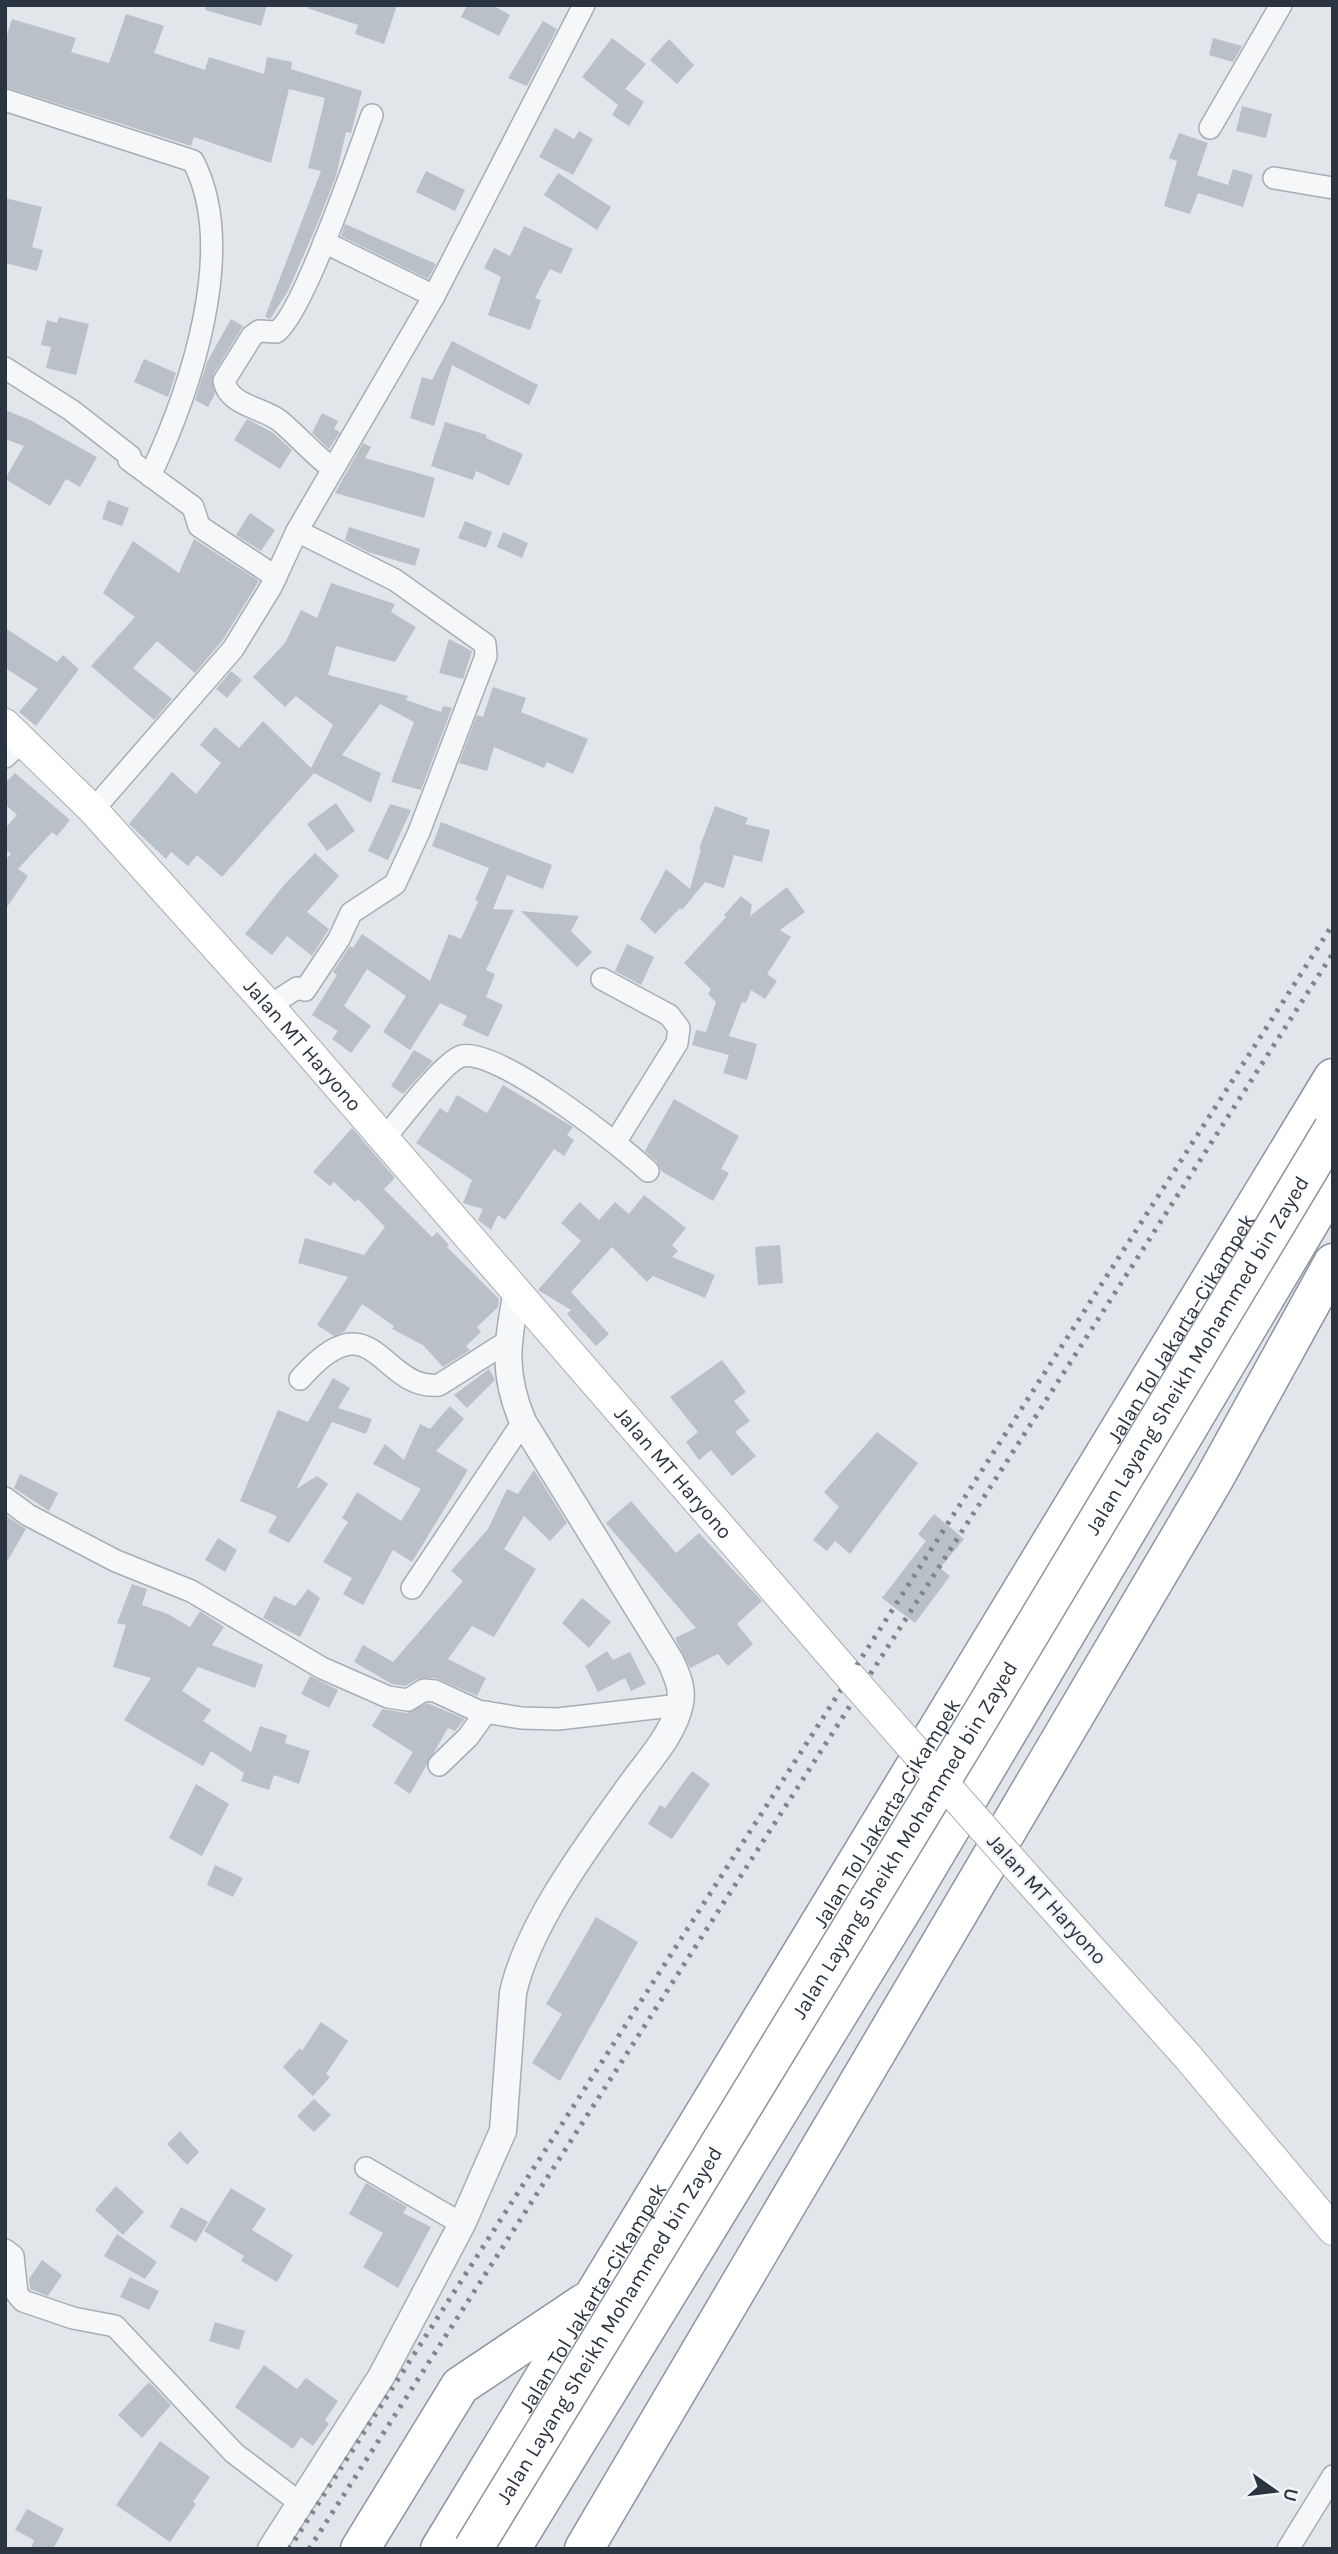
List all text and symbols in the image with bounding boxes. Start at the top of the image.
street label: Jalan MT Haryono [239,974,367,1116]
street label: Jalan Layang Sheikh Mohammed bin Zayed [1080,1172,1314,1539]
street label: Jalan Tol Jakarta–Cikampek [1102,1209,1260,1447]
street label: Jalan MT Haryono [610,1402,737,1544]
street label: Jalan Layang Sheikh Mohammed bin Zayed [787,1657,1022,2023]
street label: Jalan Tol Jakarta–Cikampek [808,1694,966,1932]
street label: Jalan MT Haryono [982,1829,1112,1969]
street label: Jalan Layang Sheikh Mohammed bin Zayed [491,2142,727,2508]
street label: Jalan Tol Jakarta–Cikampek [514,2178,671,2417]
north arrow [1240,2456,1310,2526]
text: U [1278,2486,1303,2504]

